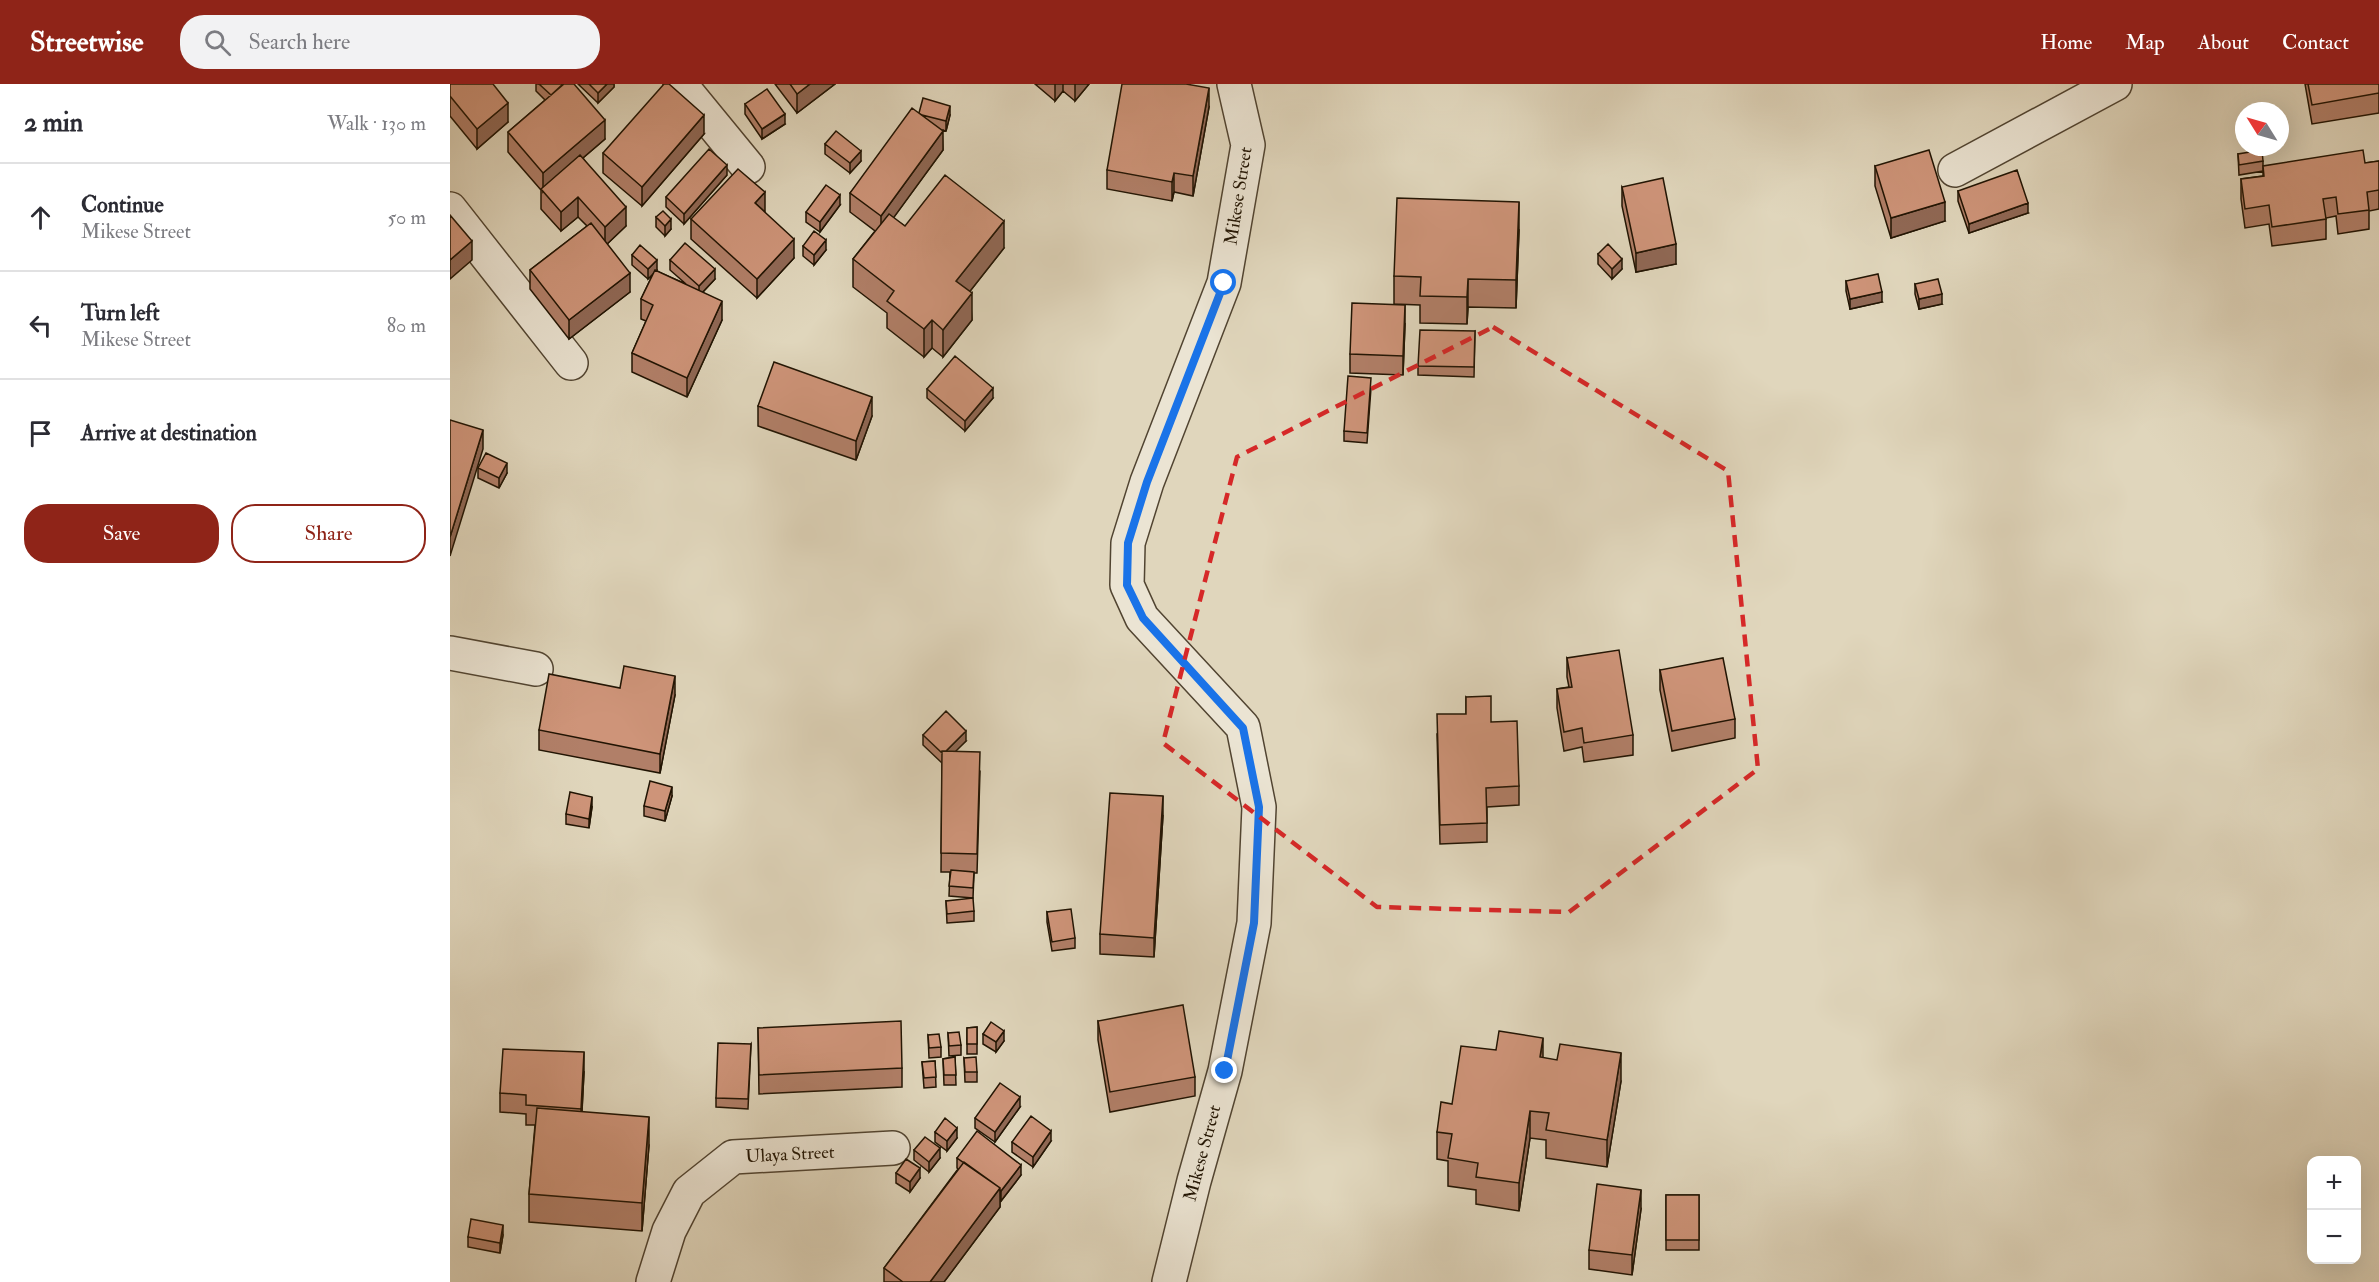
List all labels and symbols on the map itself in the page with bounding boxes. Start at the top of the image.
north arrow [2235,102,2289,156]
street label: Mikese Street [1219,145,1258,247]
route start [1210,269,1236,295]
route end [1211,1057,1237,1083]
street label: Mikese Street [1179,1102,1226,1204]
street label: Ulaya Street [745,1141,835,1168]

